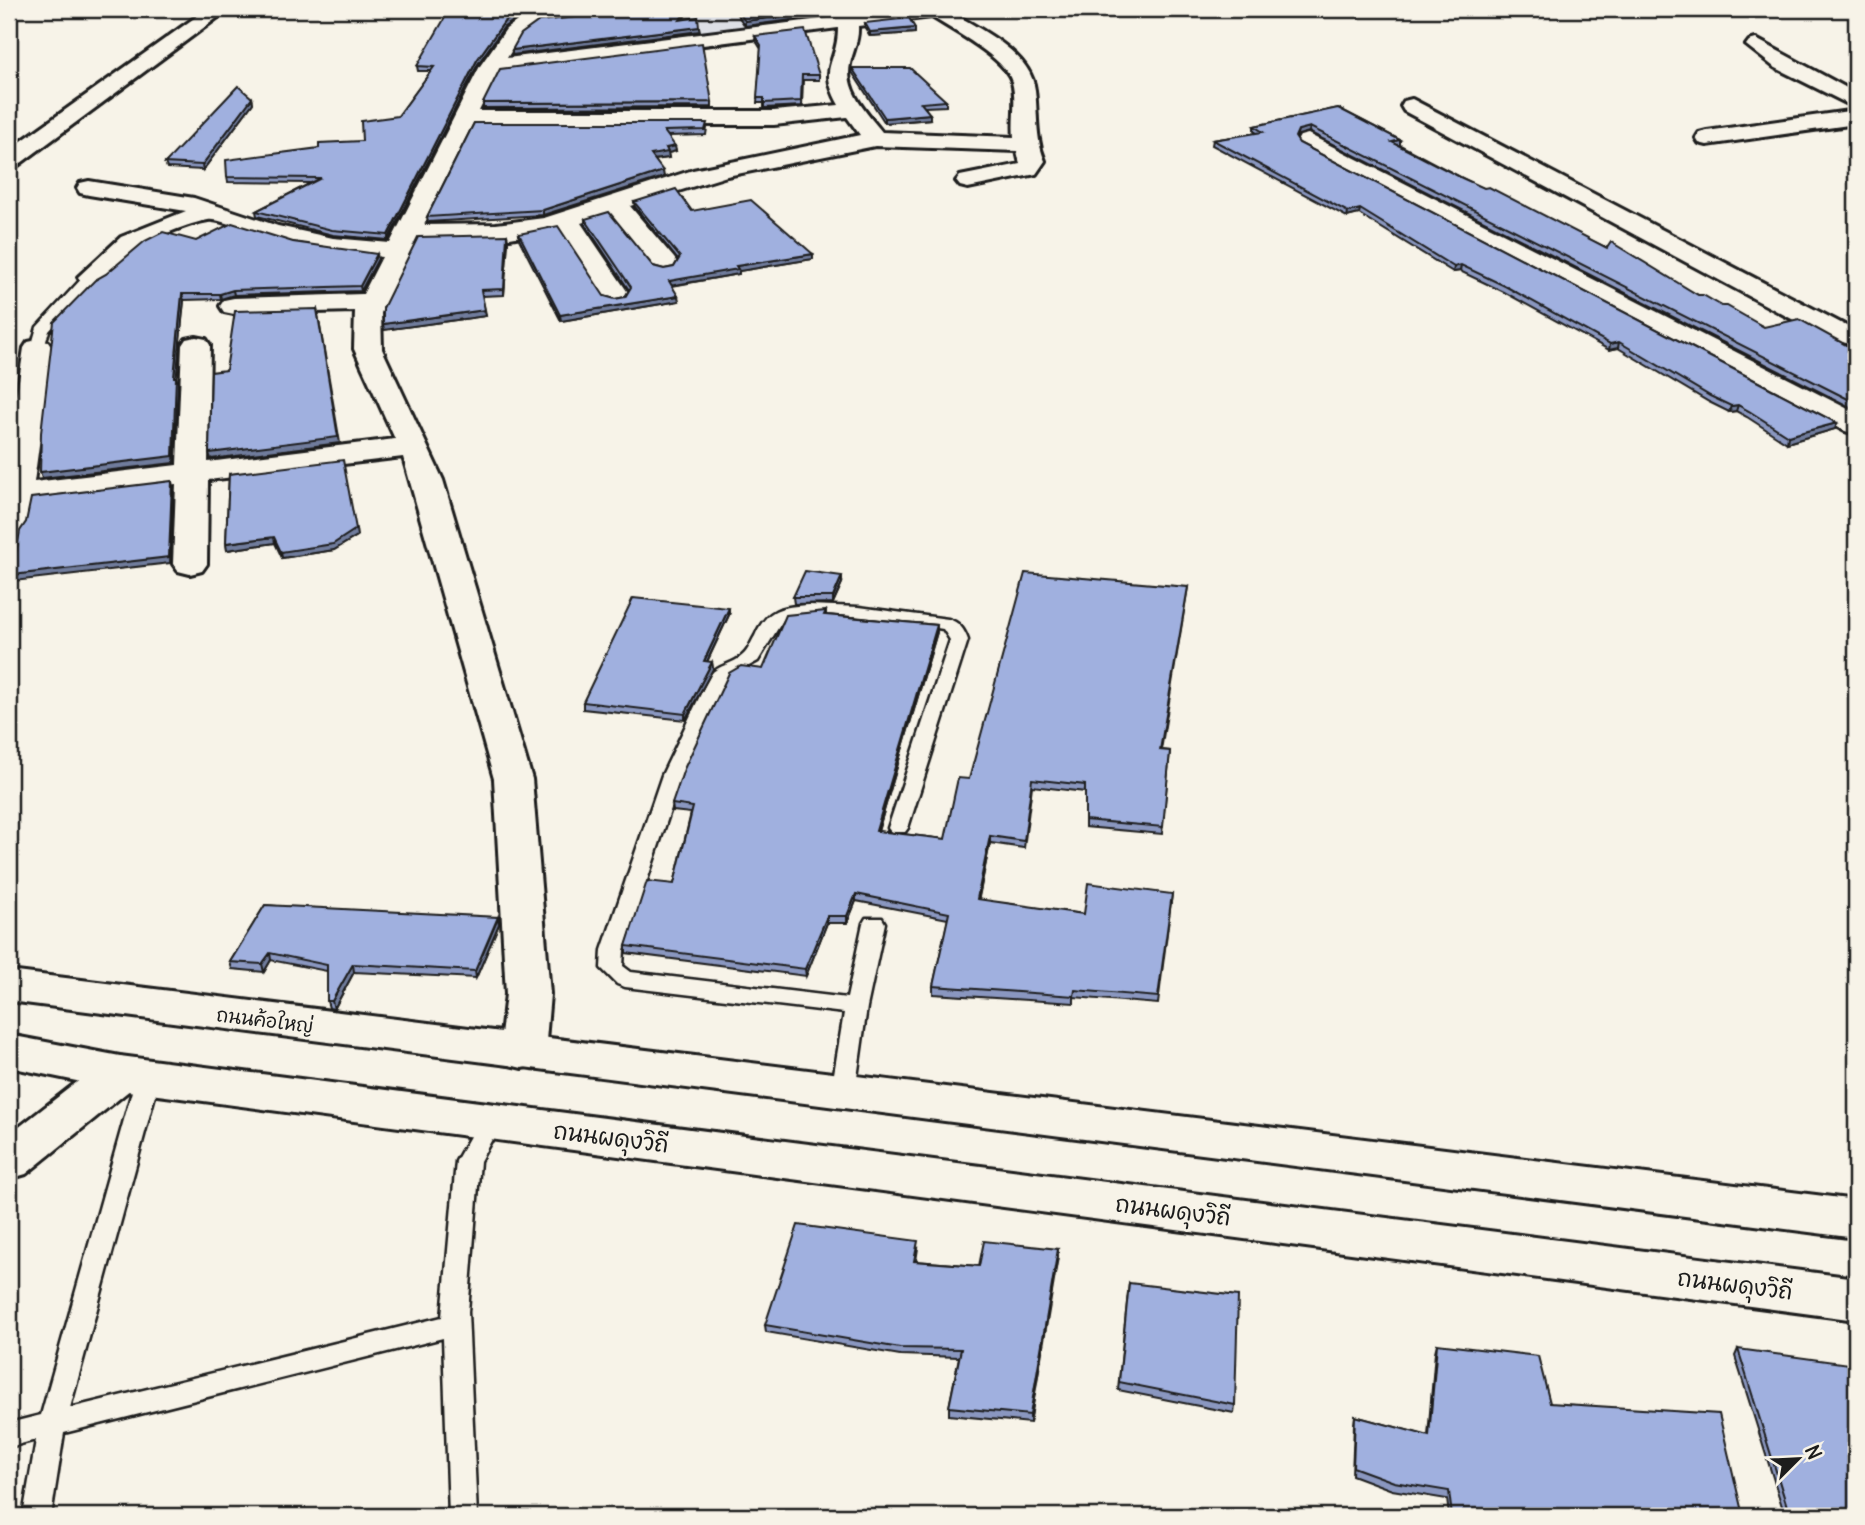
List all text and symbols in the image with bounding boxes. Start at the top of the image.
street label: ถนนค้อใหญ่ [215,1002,315,1038]
street label: ถนนผดุงวิถี [551,1116,670,1162]
street label: ถนนผดุงวิถี [1113,1189,1232,1235]
street label: ถนนผดุงวิถี [1675,1263,1794,1309]
north arrow [1764,1424,1834,1494]
text: N [1800,1441,1827,1463]

